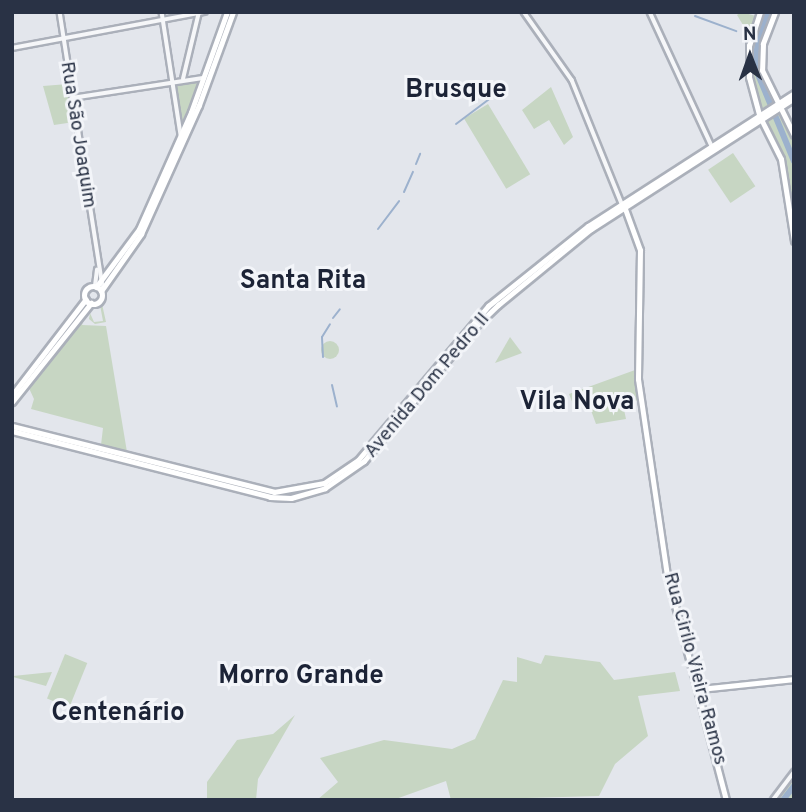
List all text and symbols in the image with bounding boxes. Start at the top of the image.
north arrow [715,21,785,91]
text: N [743,23,757,47]
street label: Rua São Joaquim [54,60,100,210]
district label: Brusque [405,75,507,107]
district label: Santa Rita [240,266,366,298]
street label: Avenida Dom Pedro II [361,309,495,463]
district label: Vila Nova [519,387,635,419]
street label: Rua Cirilo Vieira Ramos [657,570,731,768]
district label: Morro Grande [218,661,384,693]
district label: Centenário [51,698,185,730]

